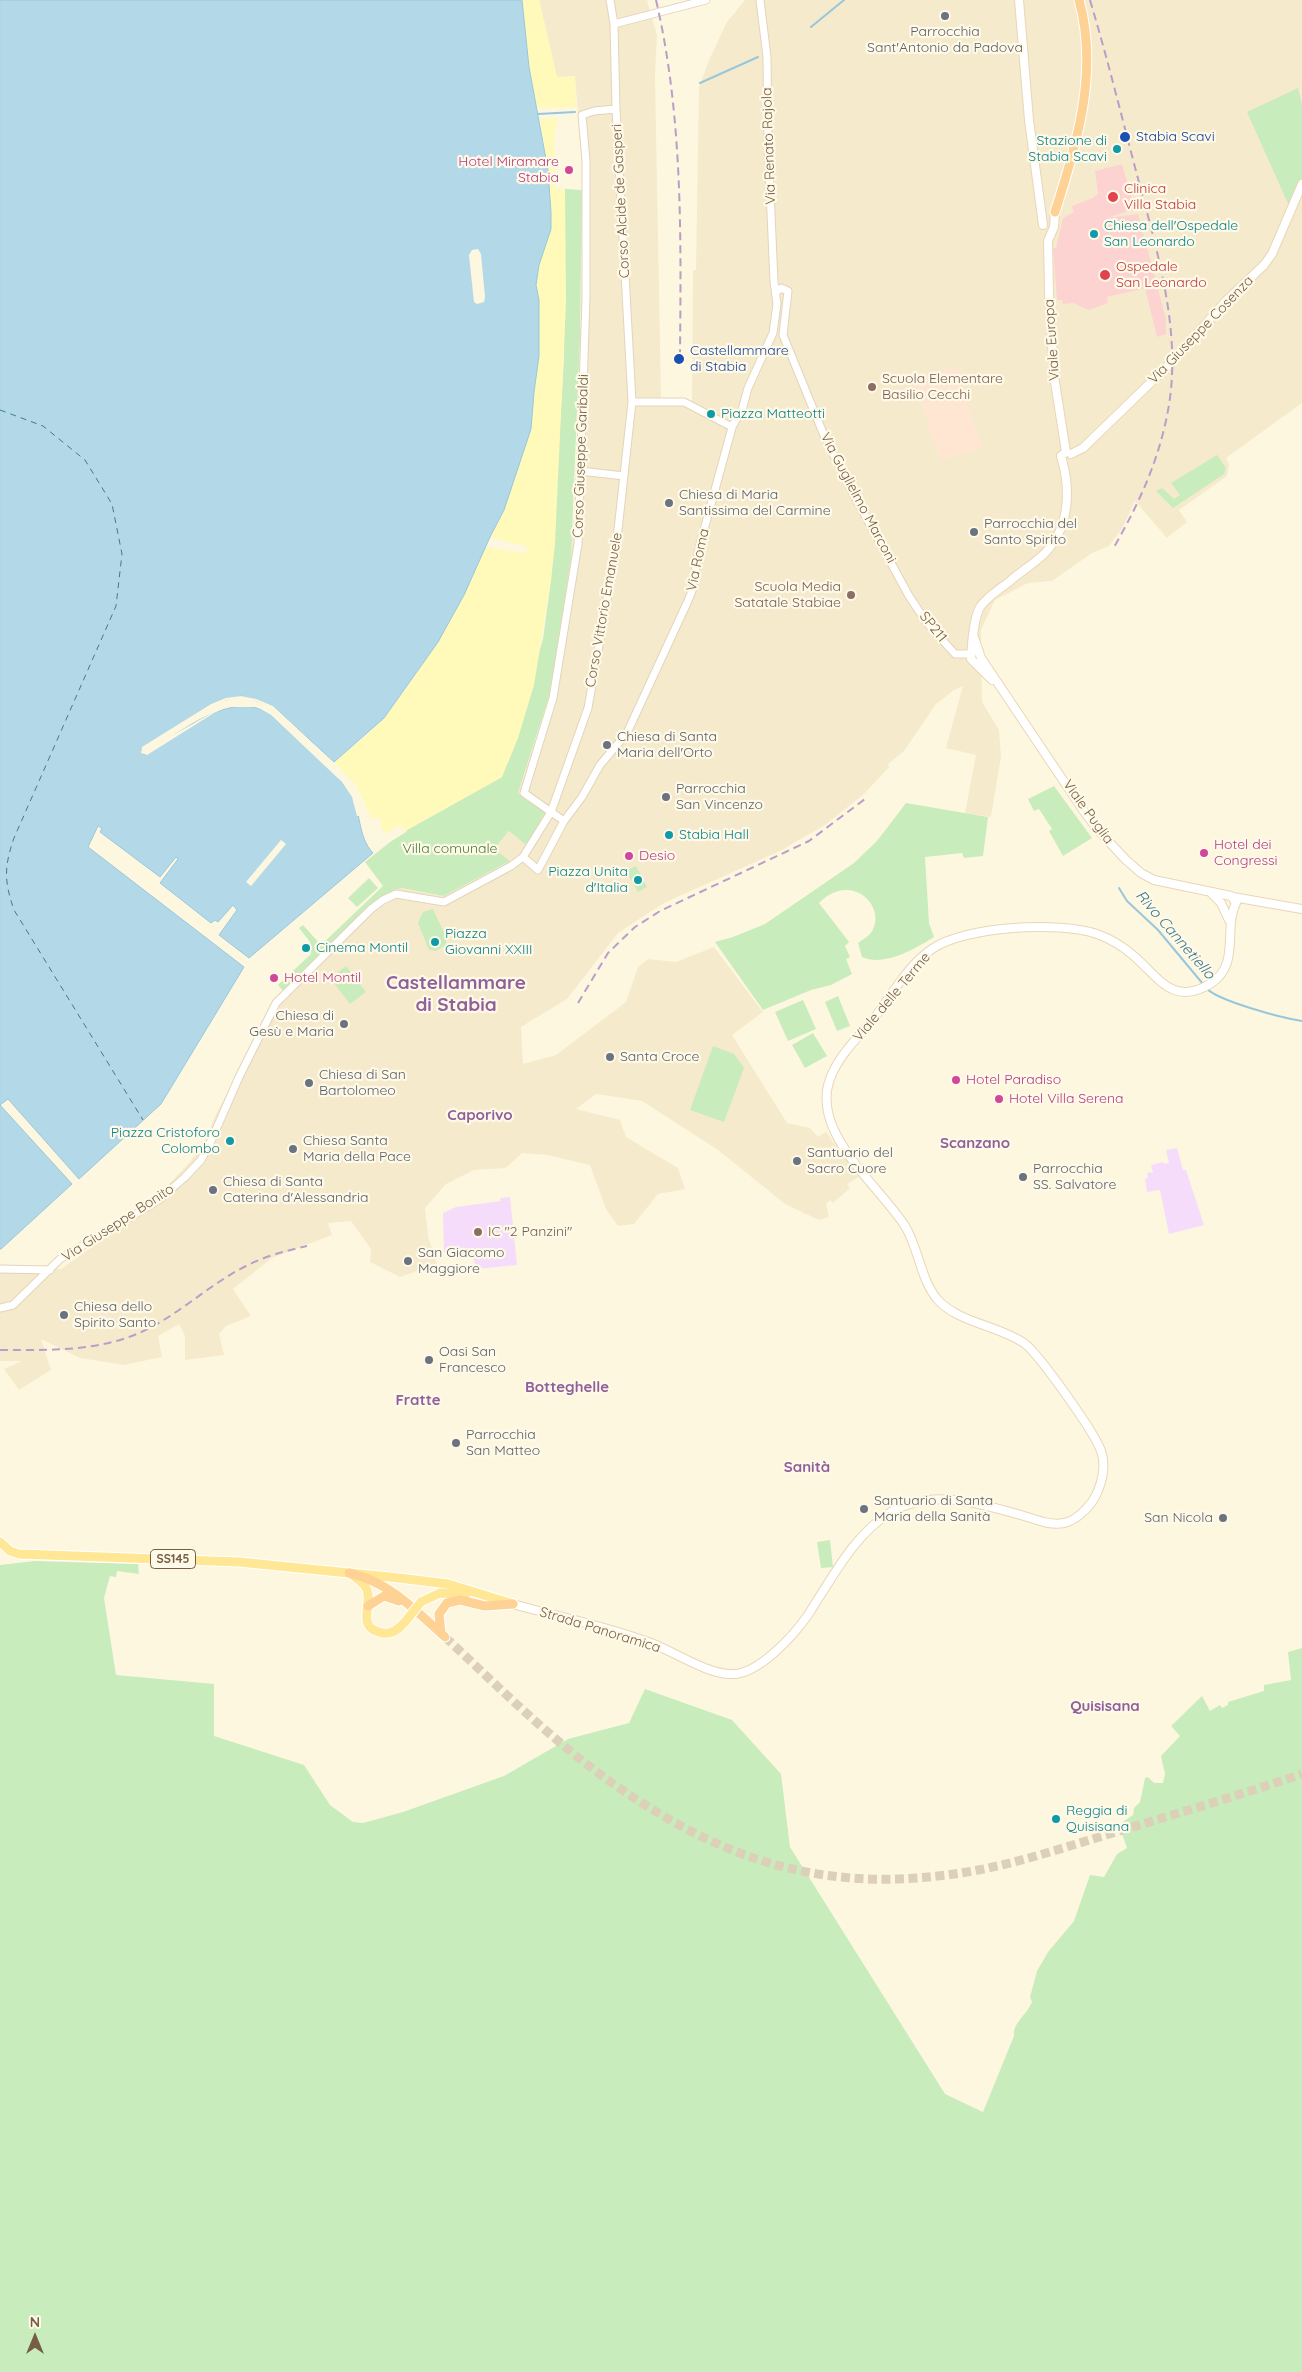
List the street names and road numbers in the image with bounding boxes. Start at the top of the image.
street label: Via Renato Rajola [759,87,779,205]
street label: Corso Alcide de Gasperi [609,123,633,279]
street label: Via Giuseppe Cosenza [1145,272,1257,388]
street label: Viale Europa [1041,299,1063,381]
street label: Corso Giuseppe Garibaldi [570,374,592,538]
street label: Via Guglielmo Marconi [816,430,900,566]
street label: Via Roma [683,527,713,593]
street label: Corso Vittorio Emanuele [582,531,626,689]
street label: SP211 [916,608,950,646]
street label: Viale Puglia [1059,777,1117,847]
street label: Viale delle Terme [850,949,934,1045]
street label: Via Giuseppe Bonito [59,1180,177,1266]
road number: SS145 [150,1550,196,1568]
street label: Strada Panoramica [537,1604,663,1656]

